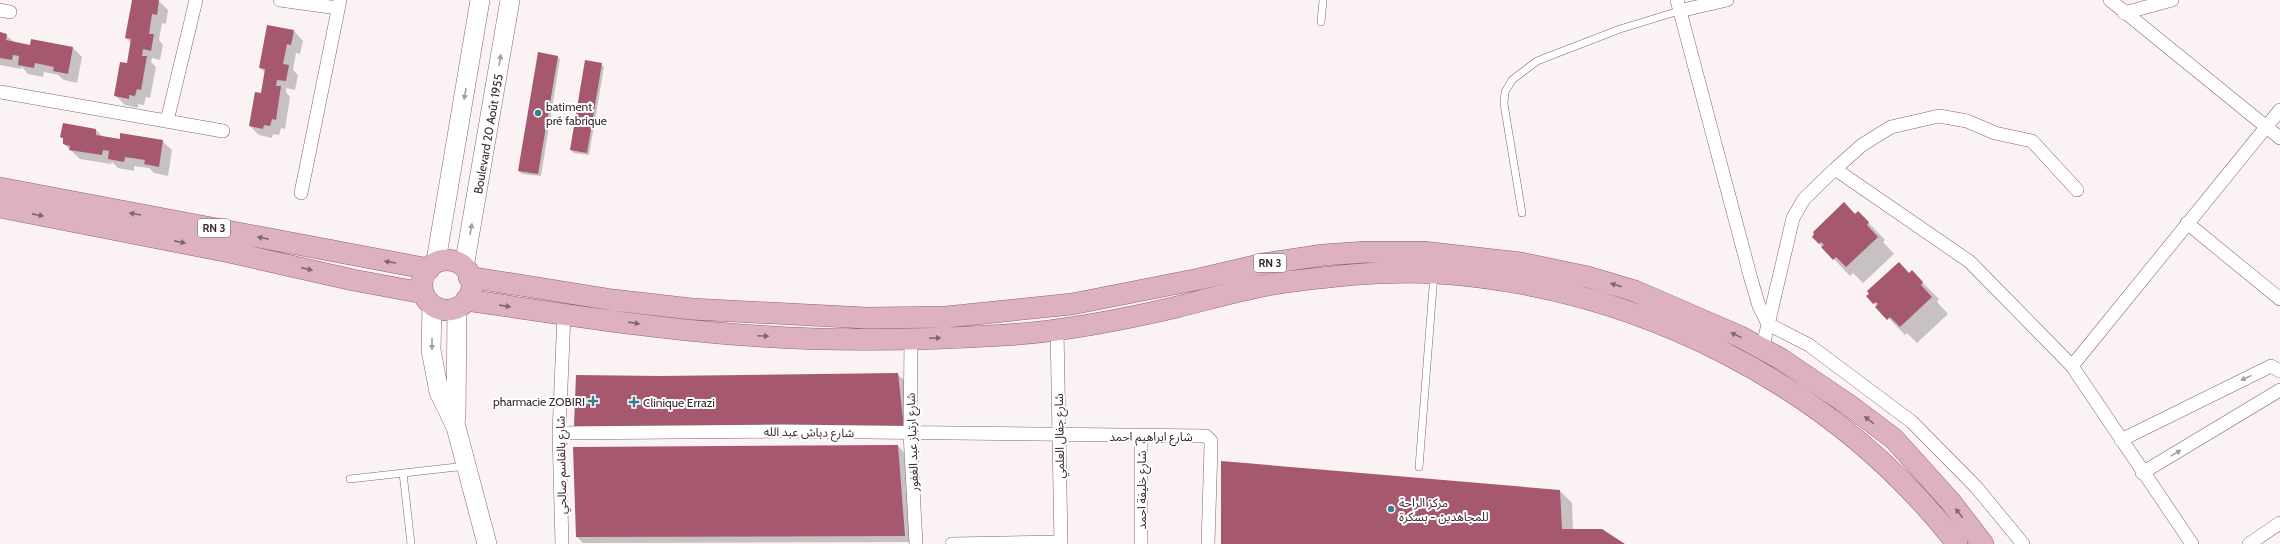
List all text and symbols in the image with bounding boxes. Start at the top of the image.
one-way arrow [497,54,503,66]
street label: Boulevard 20 Août 1955 [470,73,506,195]
one-way arrow [462,88,468,100]
place label: batiment pré fabrique [546,99,607,128]
marker: batiment pré fabrique [533,108,543,118]
one-way arrow [129,211,141,217]
one-way arrow [32,212,44,218]
road number: RN 3 [198,219,230,237]
one-way arrow [468,223,474,235]
one-way arrow [257,235,269,241]
one-way arrow [174,239,186,245]
road number: RN 3 [1254,254,1286,272]
one-way arrow [384,259,396,265]
one-way arrow [301,267,313,273]
one-way arrow [1610,282,1622,288]
one-way arrow [499,303,511,309]
one-way arrow [628,320,640,327]
one-way arrow [1731,332,1742,338]
one-way arrow [757,333,769,340]
one-way arrow [929,335,941,342]
one-way arrow [429,338,435,351]
one-way arrow [2240,375,2251,381]
street label: شارع ارتباز عبد الغفور [903,392,923,493]
street label: شارع جفال العلمي [1051,393,1070,479]
place label: pharmacie ZOBIRI [493,394,585,409]
place label: Clinique Errazi [643,395,715,410]
marker: pharmacie ZOBIRI [588,396,598,406]
marker: Clinique Errazi [628,396,640,408]
street label: شارع بالقاسم صالحي [553,416,572,514]
one-way arrow [1864,416,1874,424]
street label: شارع دباش عبد الله [764,424,854,442]
street label: شارع ابراهيم احمد [1109,429,1193,446]
one-way arrow [2170,449,2182,456]
street label: شارع خليفة احمد [1134,451,1151,529]
place label: مركز الراحة للمجاهدين - بسكرة [1399,495,1489,524]
marker: مركز الراحة للمجاهدين - بسكرة [1386,504,1396,514]
one-way arrow [1955,507,1964,518]

